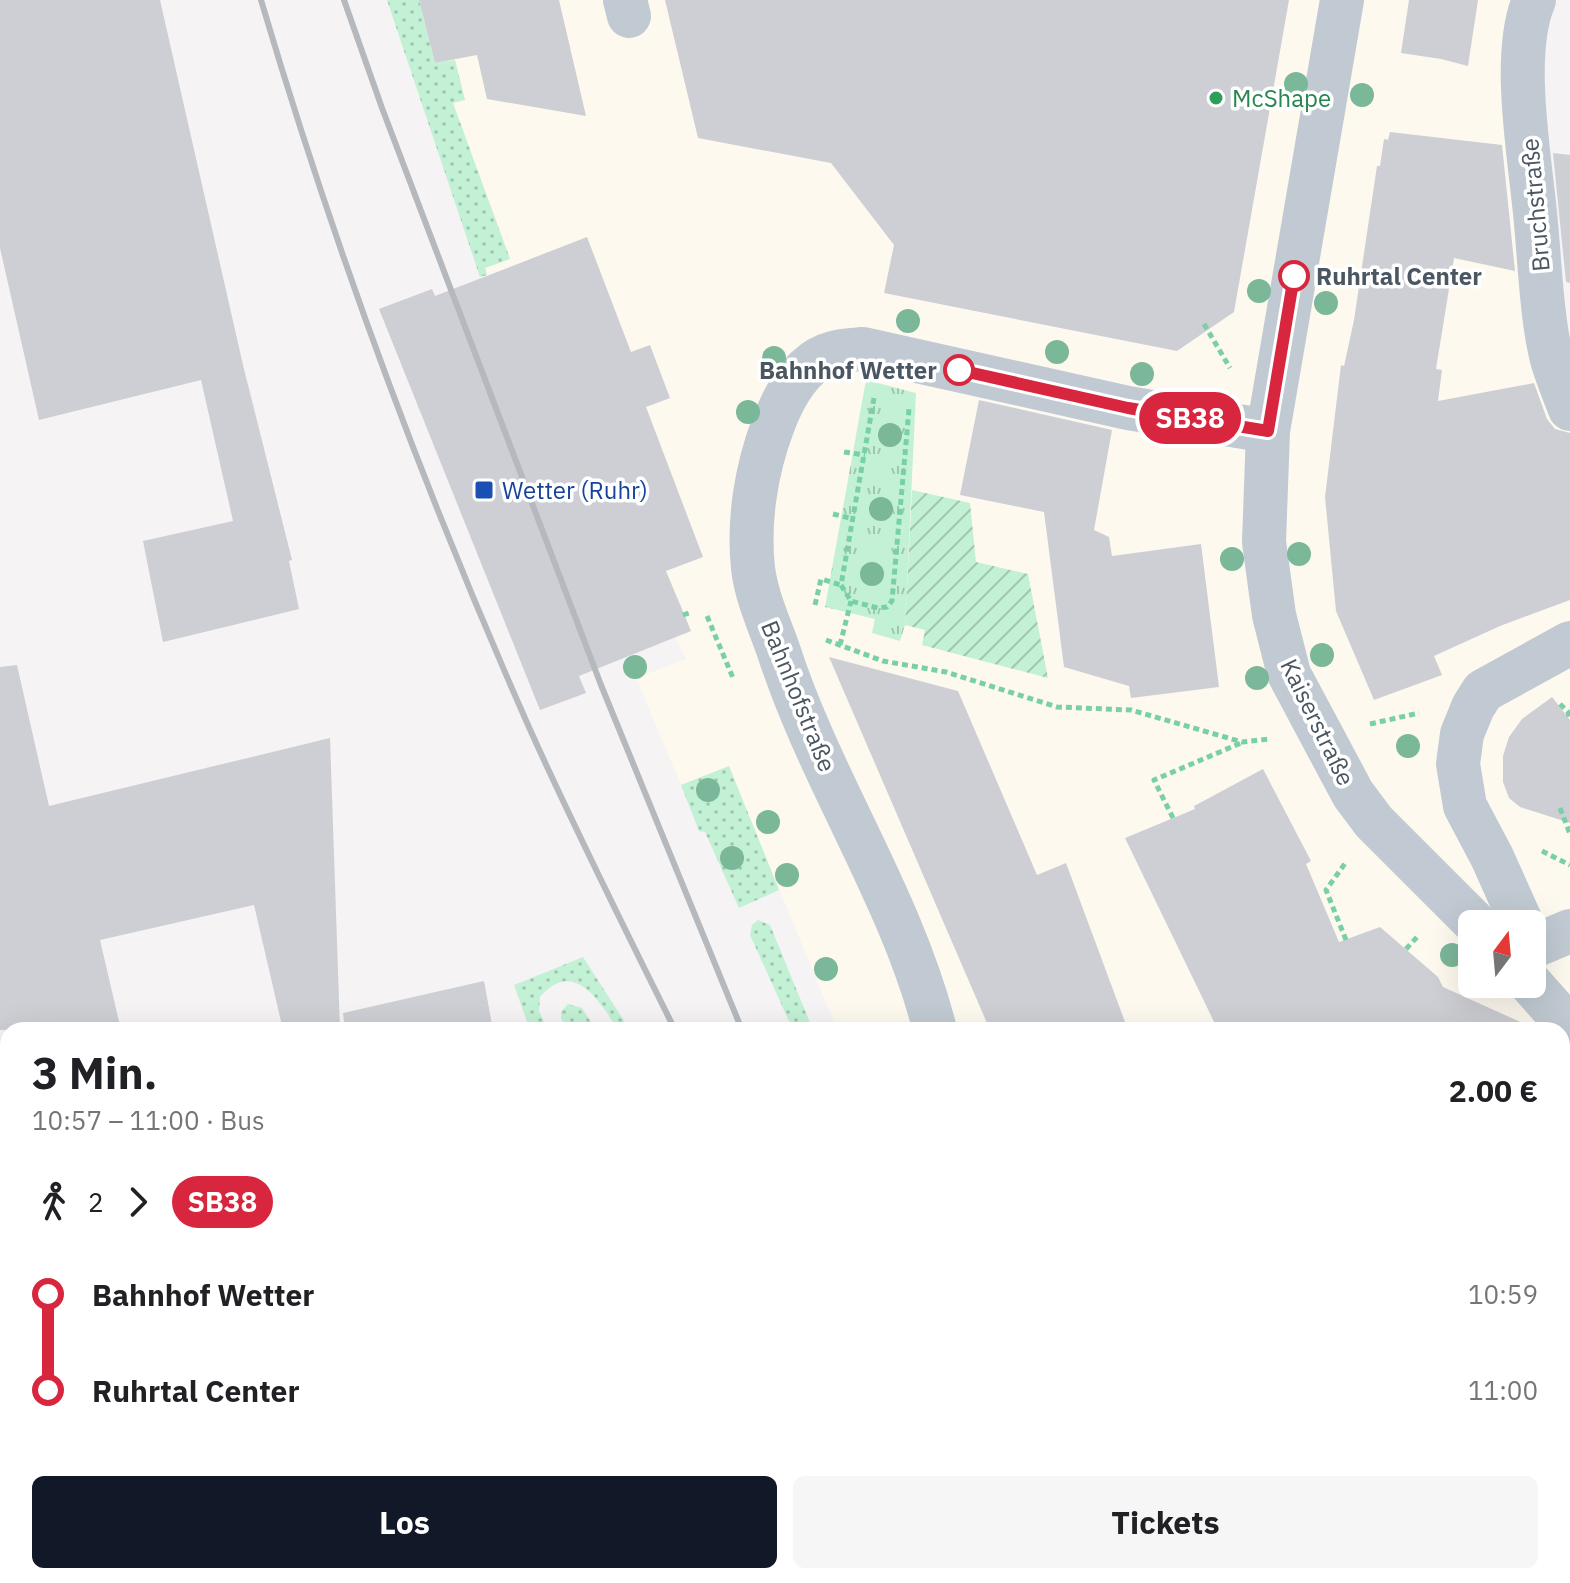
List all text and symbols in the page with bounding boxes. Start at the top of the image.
place label: McShape [1232,82,1331,114]
marker: McShape [1207,89,1225,107]
street label: Bruchstraße [1513,137,1557,273]
place label: Ruhrtal Center [1316,260,1482,292]
marker: Ruhrtal Center [1279,261,1309,291]
place label: Bahnhof Wetter [759,354,937,386]
marker: Bahnhof Wetter [944,355,974,385]
line badge: SB38 [1134,392,1246,444]
text: SB38 [1155,399,1225,436]
place label: Wetter (Ruhr) [502,474,648,506]
marker: Wetter (Ruhr) [473,479,495,501]
street label: Bahnhofstraße [754,616,844,776]
street label: Kaiserstraße [1274,653,1362,791]
north arrow [1458,910,1546,998]
map controls [1458,910,1546,998]
text: 3 Min. [32,1044,157,1101]
text: 2.00 € [1449,1071,1538,1110]
text: 10:57 – 11:00 · Bus [32,1103,265,1137]
icon: walk [32,1180,76,1224]
icon: forward [116,1180,160,1224]
text: SB38 [188,1183,257,1220]
text: 2 [88,1185,104,1219]
text: Bahnhof Wetter [92,1275,314,1314]
text: 10:59 [1468,1277,1538,1311]
text: Ruhrtal Center [92,1371,300,1410]
text: 11:00 [1468,1373,1538,1407]
button: Los [32,1476,777,1568]
button: Tickets [793,1476,1538,1568]

